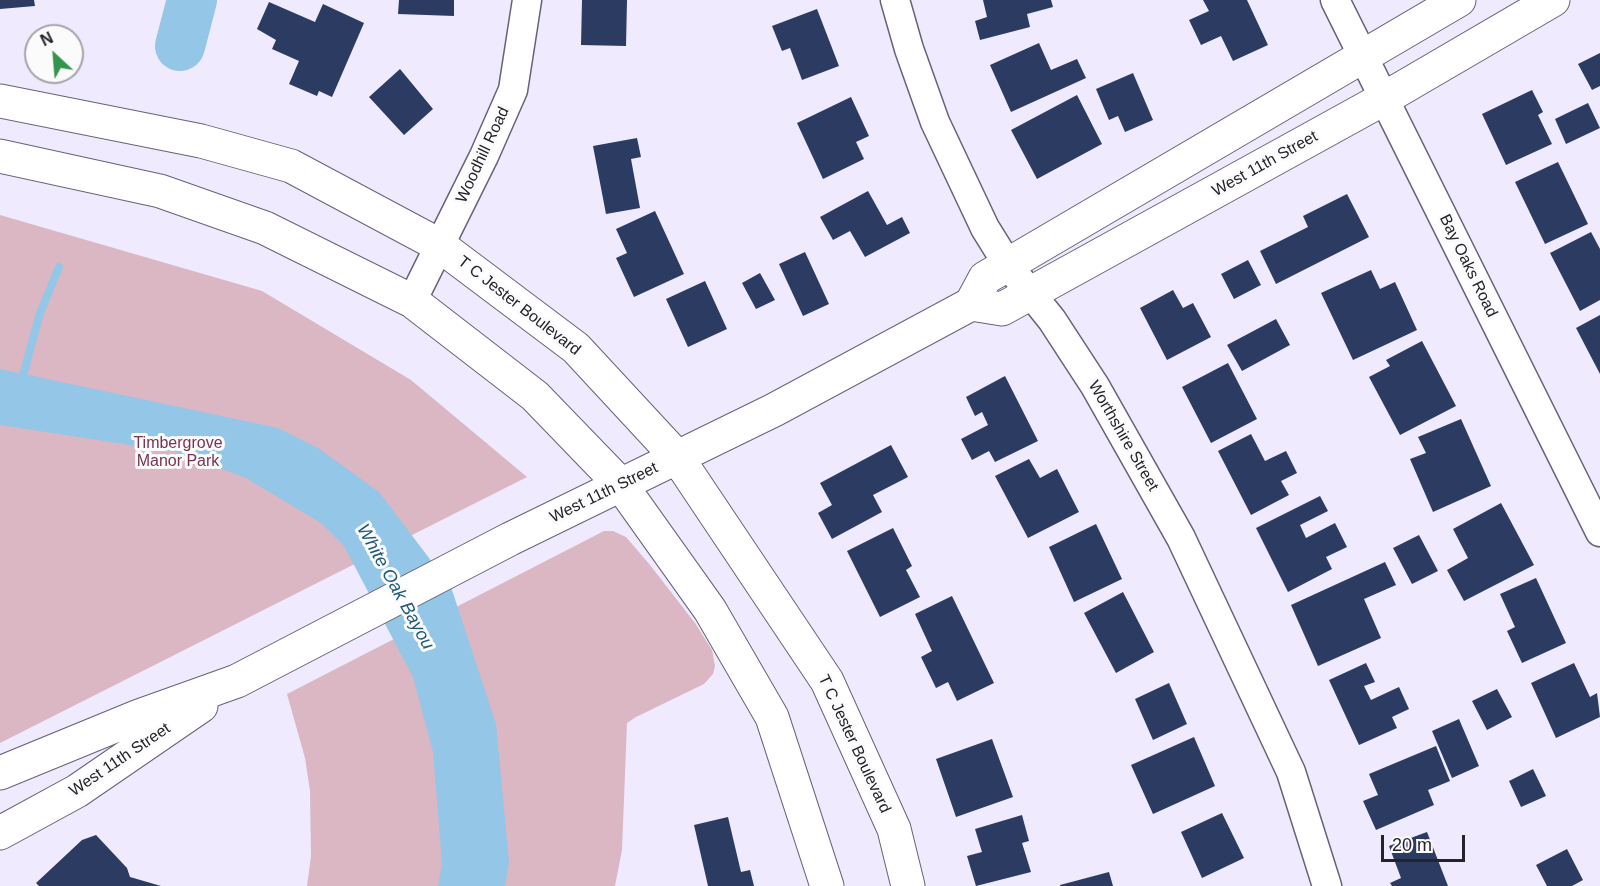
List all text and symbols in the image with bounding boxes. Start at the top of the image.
north arrow [24,24,84,84]
text: N [38,29,56,49]
street label: Woodhill Road [452,104,514,206]
street label: West 11th Street [1209,127,1321,201]
street label: Bay Oaks Road [1435,211,1501,321]
street label: T C Jester Boulevard [454,252,584,360]
street label: Worthshire Street [1084,377,1162,495]
park label: Timbergrove Manor Park [133,434,223,472]
street label: West 11th Street [547,459,661,527]
water label: White Oak Bayou [352,521,438,653]
street label: T C Jester Boulevard [814,672,894,816]
street label: West 11th Street [66,719,174,801]
scale bar [1384,823,1468,861]
text: 20 m [1392,835,1432,855]

